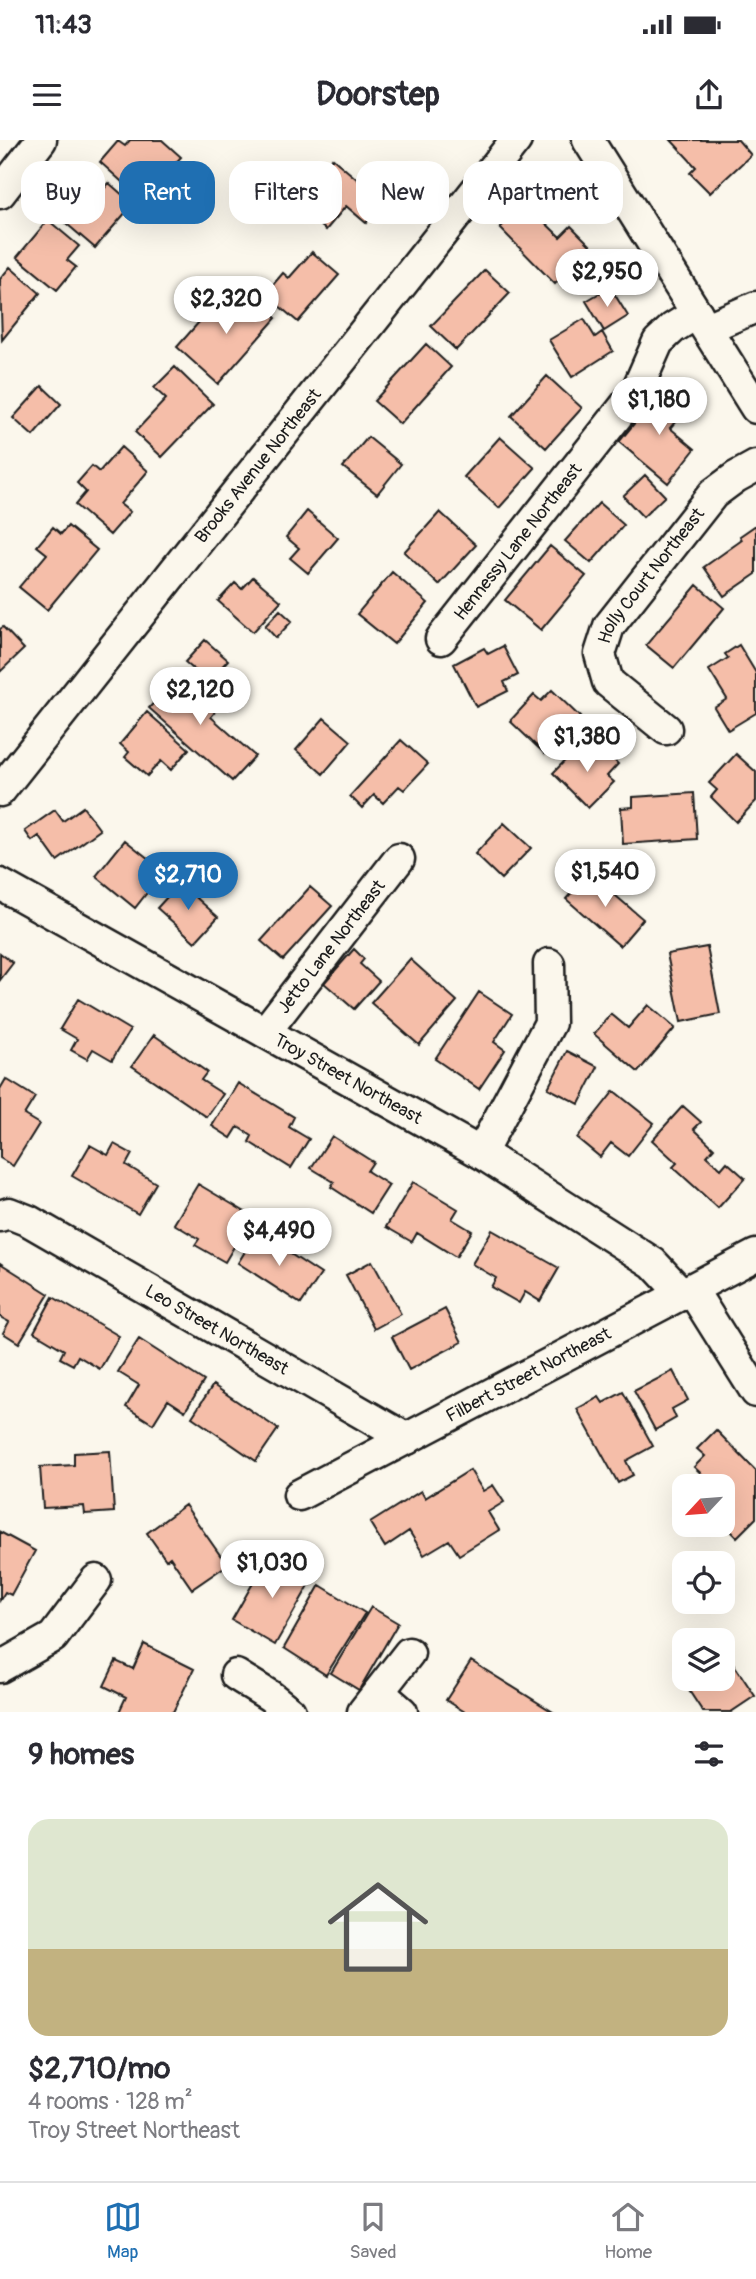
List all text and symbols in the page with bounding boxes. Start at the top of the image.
text: 11:43 [35,9,92,41]
text: Doorstep [316,75,440,115]
icon: menu [28,76,66,114]
icon: share [690,76,728,114]
chip: Buy [21,161,105,224]
chip: Rent [119,161,215,224]
chip: Filters [229,161,342,224]
chip: New [356,161,449,224]
chip: Apartment [463,161,623,224]
pin: $2,950 [550,250,664,309]
text: $2,950 [571,257,643,286]
pin: $2,320 [169,276,283,336]
text: $2,320 [190,284,262,313]
pin: $1,180 [602,378,716,437]
street label: Brooks Avenue Northeast [189,383,327,548]
text: $1,180 [627,385,691,414]
street label: Hennessy Lane Northeast [449,458,587,625]
street label: Holly Court Northeast [593,502,710,646]
pin: $2,120 [143,668,257,727]
text: $2,120 [166,675,234,704]
pin: $1,380 [530,714,644,774]
text: $1,380 [553,722,621,751]
pin: $1,540 [548,850,662,909]
pin: $2,710 [131,852,245,912]
text: $1,540 [571,857,639,886]
text: $2,710 [154,860,222,889]
street label: Jetto Lane Northeast [272,875,391,1018]
street label: Troy Street Northeast [270,1028,427,1130]
pin: $4,490 [222,1208,336,1268]
text: $4,490 [243,1216,315,1245]
street label: Leo Street Northeast [141,1279,293,1380]
street label: Filbert Street Northeast [442,1322,615,1427]
north arrow [672,1474,735,1536]
map controls [672,1474,735,1691]
pin: $1,030 [215,1540,329,1600]
text: $1,030 [236,1548,308,1577]
button: locate [672,1551,735,1614]
button: layers [672,1628,735,1691]
icon: filters [690,1735,728,1773]
text: 9 homes [28,1736,134,1773]
icon: home [315,1864,441,1990]
text: $2,710/mo [28,2050,170,2087]
text: 4 rooms · 128 m² [28,2087,193,2116]
text: Troy Street Northeast [28,2116,240,2145]
tab: Map [104,2198,142,2264]
tab: Saved [349,2198,397,2264]
tab: Home [604,2198,652,2264]

